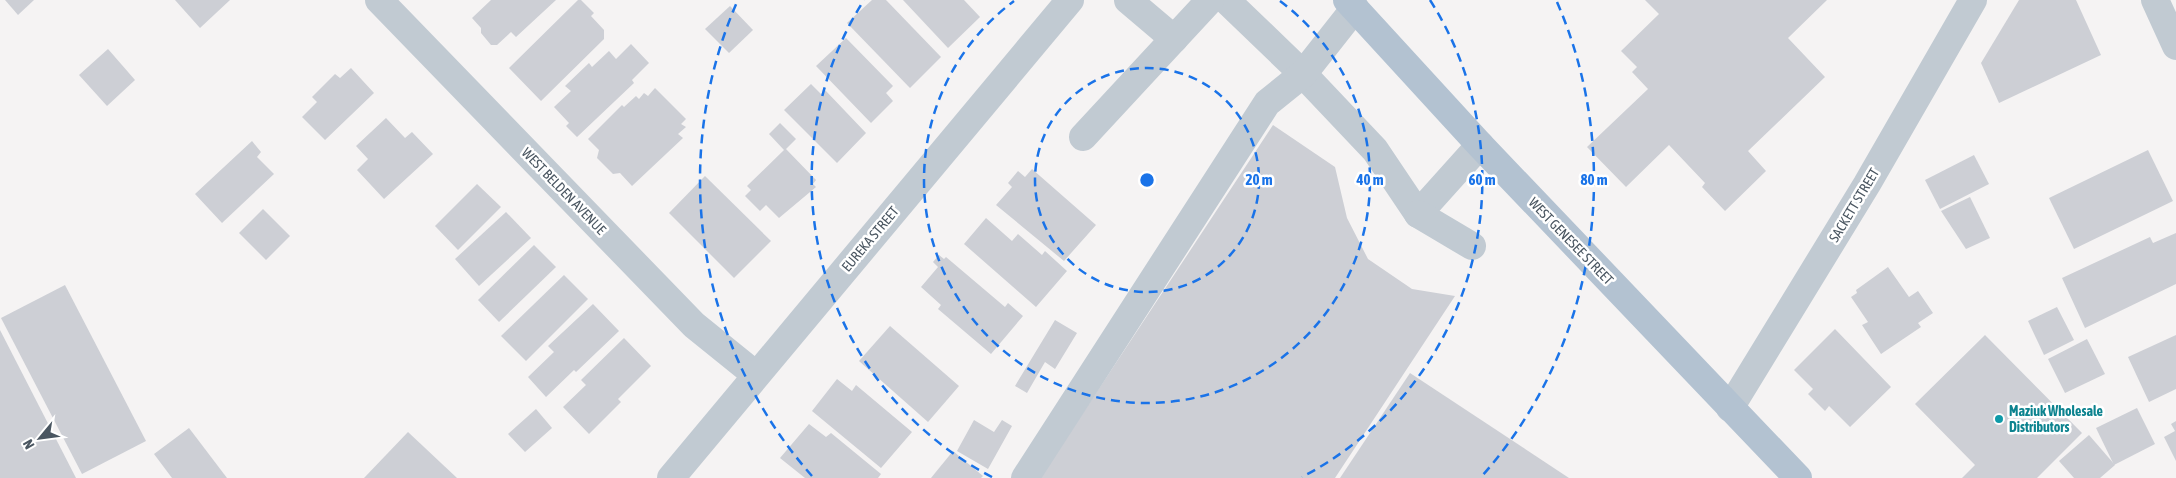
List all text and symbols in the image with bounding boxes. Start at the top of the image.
street label: WEST BELDEN AVENUE [519,144,609,238]
street label: SACKETT STREET [1826,165,1882,245]
centre of rings [1138,171,1156,189]
text: 20 m [1246,171,1273,188]
text: 40 m [1356,171,1384,188]
text: 60 m [1469,171,1496,188]
text: 80 m [1581,171,1608,188]
street label: WEST GENESEE STREET [1525,194,1617,288]
street label: EUREKA STREET [838,203,902,275]
place label: Maziuk Wholesale Distributors [2009,403,2103,435]
north arrow [15,413,65,463]
marker: Maziuk Wholesale Distributors [1993,413,2005,425]
text: N [20,437,38,452]

